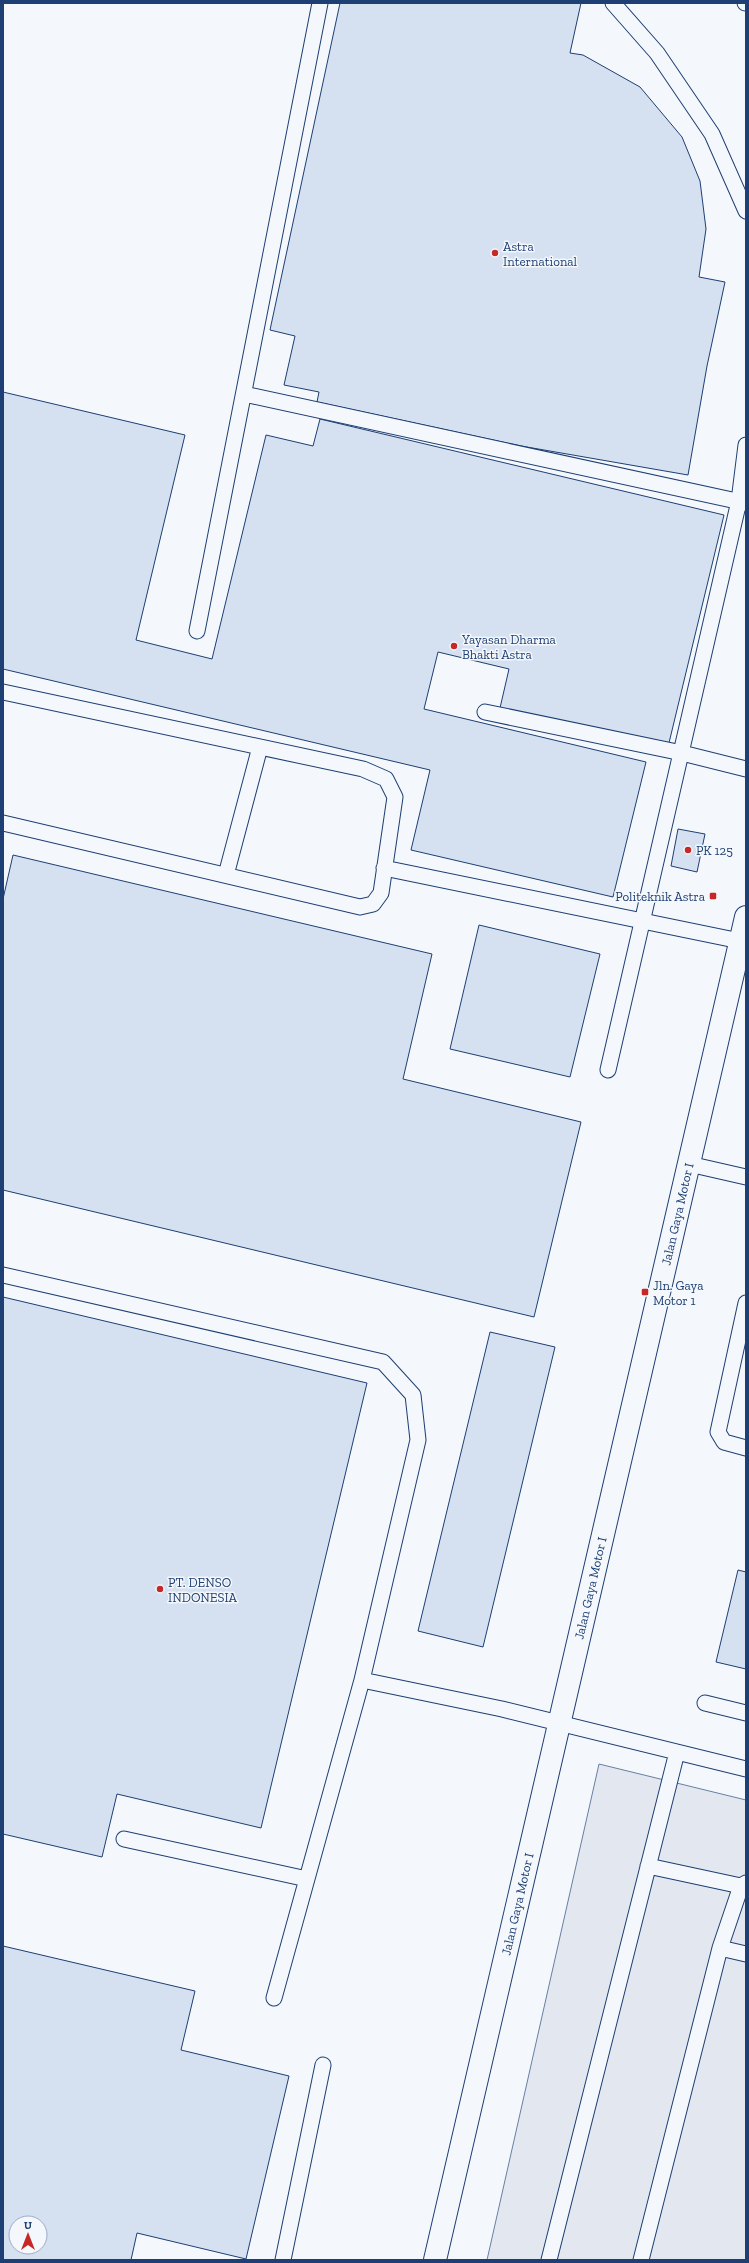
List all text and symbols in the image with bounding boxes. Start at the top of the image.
place label: Astra International [503,239,578,269]
marker: Astra International [490,248,500,258]
place label: Yayasan Dharma Bhakti Astra [461,632,557,662]
marker: Yayasan Dharma Bhakti Astra [449,641,459,651]
place label: PK 125 [696,843,733,858]
marker: PK 125 [683,845,693,855]
place label: Politeknik Astra [615,889,706,904]
marker: Politeknik Astra [708,891,718,901]
street label: Jalan Gaya Motor I [658,1161,697,1267]
place label: Jln. Gaya Motor 1 [653,1278,704,1308]
marker: Jln. Gaya Motor 1 [640,1287,650,1297]
street label: Jalan Gaya Motor I [571,1535,610,1641]
place label: PT. DENSO INDONESIA [168,1575,238,1605]
marker: PT. DENSO INDONESIA [155,1584,165,1594]
street label: Jalan Gaya Motor I [498,1851,537,1957]
north arrow [8,2215,48,2255]
text: U [24,2219,32,2232]

